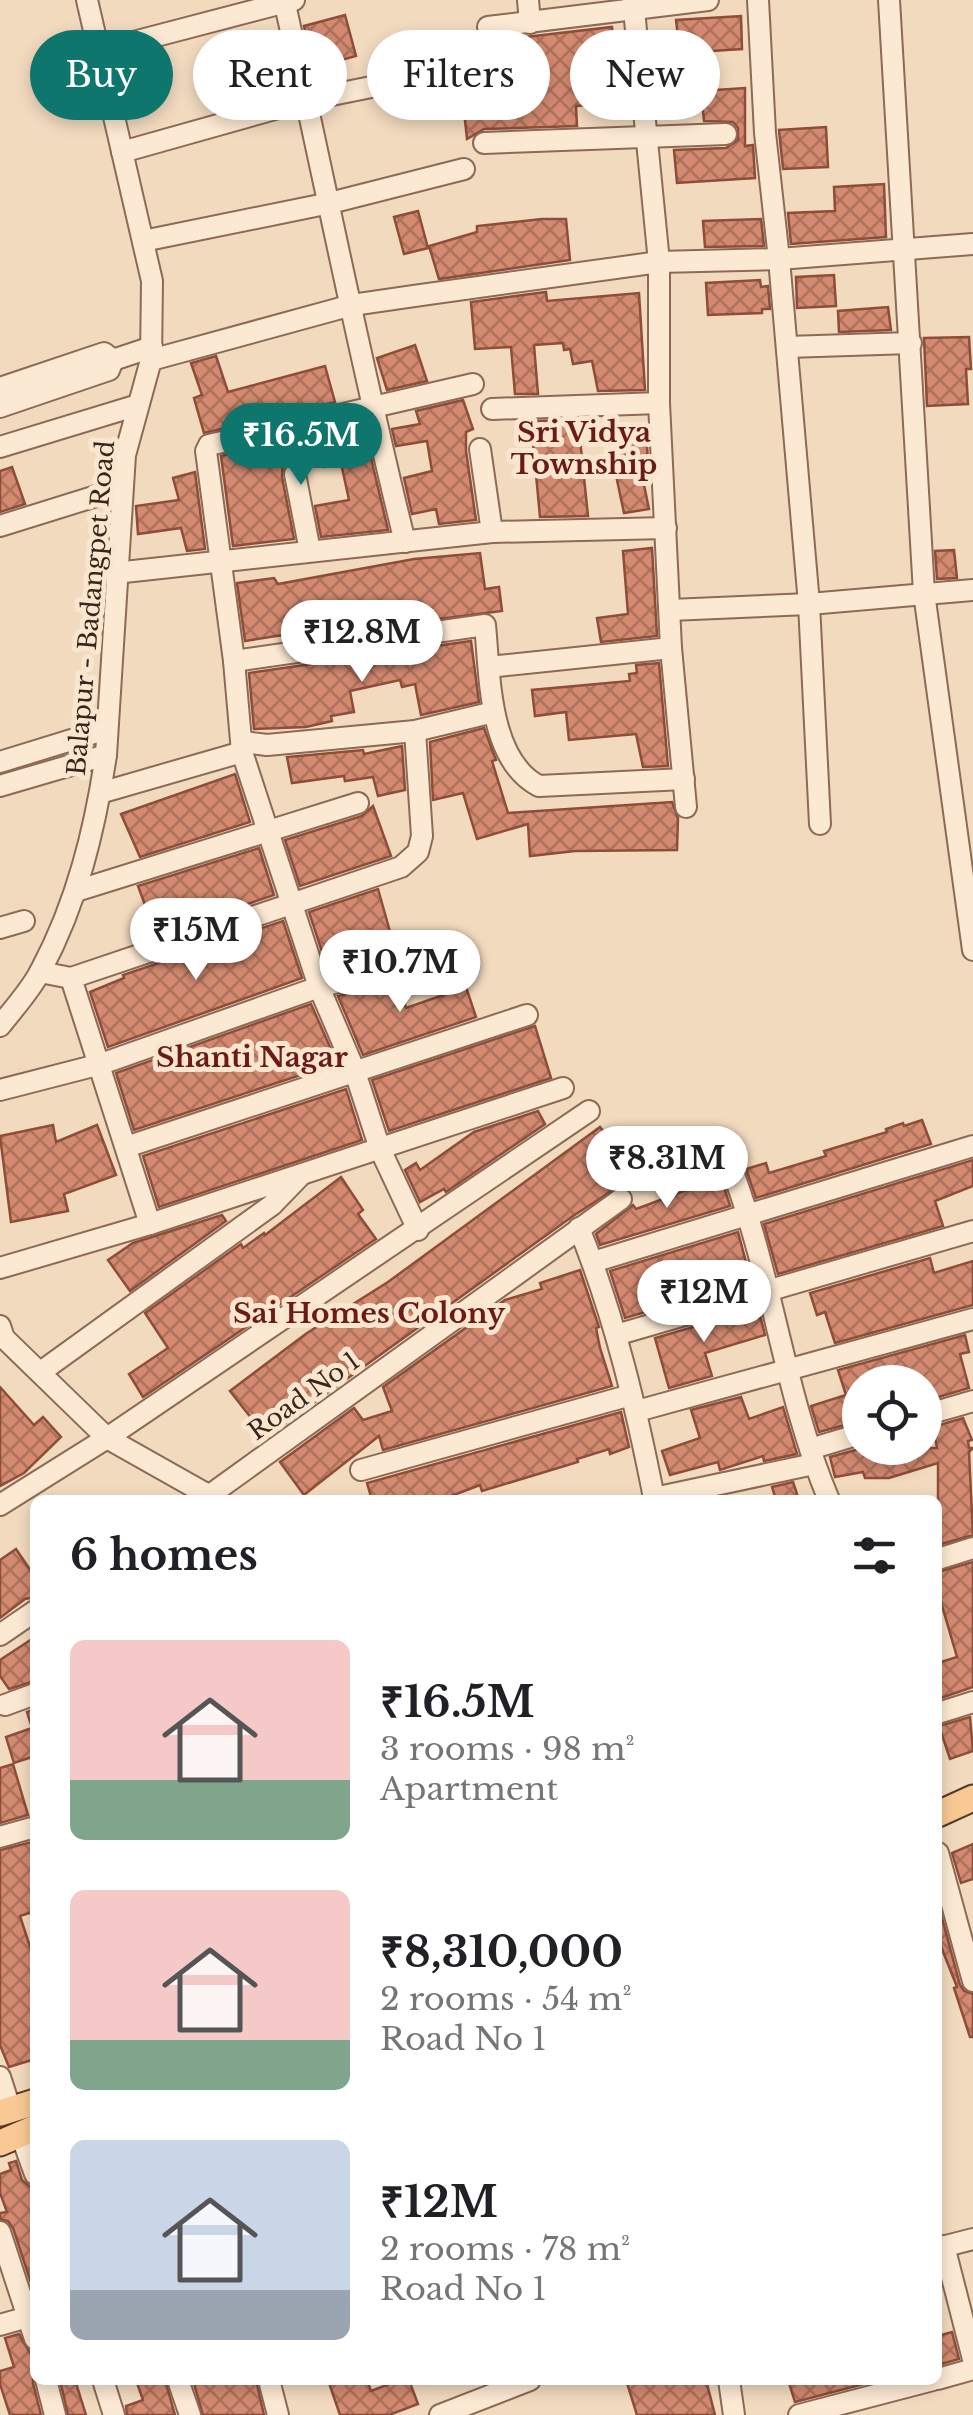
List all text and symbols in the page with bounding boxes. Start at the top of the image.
chip: Buy [30,30,173,120]
chip: Rent [193,30,347,120]
chip: Filters [367,30,550,120]
chip: New [570,30,720,120]
pin: ₹16.5M [220,403,382,488]
text: ₹16.5M [242,415,360,455]
district label: Sri Vidya Township [511,415,657,482]
street label: Balapur - Badangpet Road [61,439,121,777]
pin: ₹12.8M [281,600,443,685]
text: ₹12.8M [303,612,421,652]
pin: ₹15M [137,898,255,983]
text: ₹15M [152,910,240,950]
pin: ₹10.7M [319,930,481,1015]
text: ₹10.7M [341,942,459,982]
district label: Shanti Nagar [156,1040,348,1075]
pin: ₹8.31M [586,1126,748,1211]
text: ₹8.31M [608,1138,726,1178]
pin: ₹12M [645,1260,763,1345]
text: ₹12M [659,1272,749,1312]
district label: Sai Homes Colony [233,1296,506,1331]
street label: Road No 1 [242,1345,366,1447]
map controls [842,1365,942,1465]
button: locate [842,1365,942,1465]
icon: filters [847,1528,902,1583]
text: 6 homes [70,1529,258,1581]
text: ₹16.5M [380,1676,535,1728]
icon: home [150,1680,270,1800]
text: 3 rooms · 98 m² [380,1729,635,1769]
text: Apartment [380,1769,558,1809]
text: ₹8,310,000 [380,1926,623,1978]
icon: home [150,1930,270,2050]
text: 2 rooms · 54 m² [380,1979,632,2019]
text: Road No 1 [380,2019,547,2059]
text: ₹12M [380,2176,498,2228]
icon: home [150,2180,270,2300]
text: 2 rooms · 78 m² [380,2229,630,2269]
text: Road No 1 [380,2269,547,2309]

